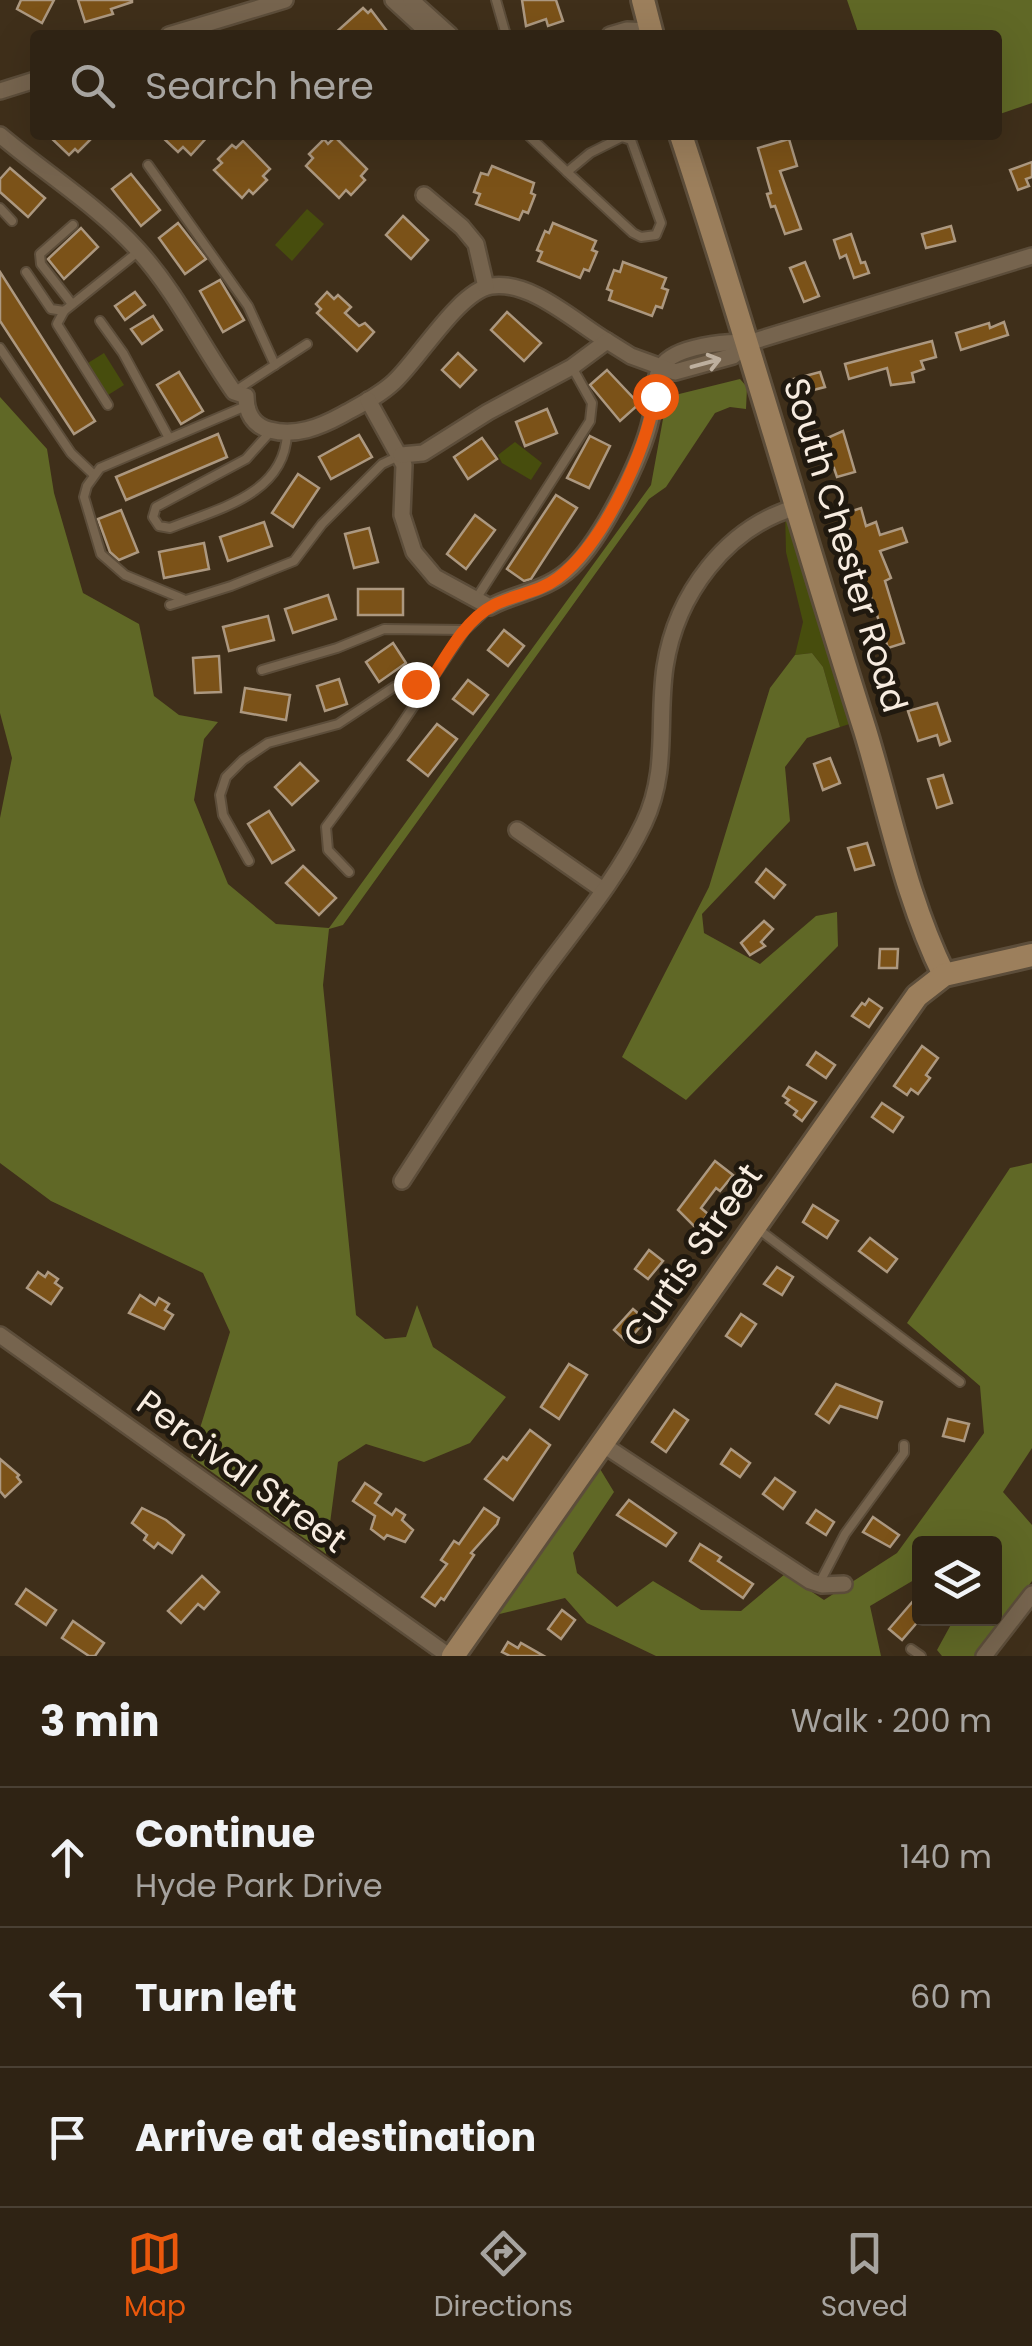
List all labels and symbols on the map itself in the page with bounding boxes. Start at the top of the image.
one-way arrow [690,353,721,372]
street label: South Chester Road [772,372,920,718]
route start [633,374,679,420]
route end [394,662,440,708]
street label: Curtis Street [611,1153,773,1357]
street label: Percival Street [127,1378,357,1564]

